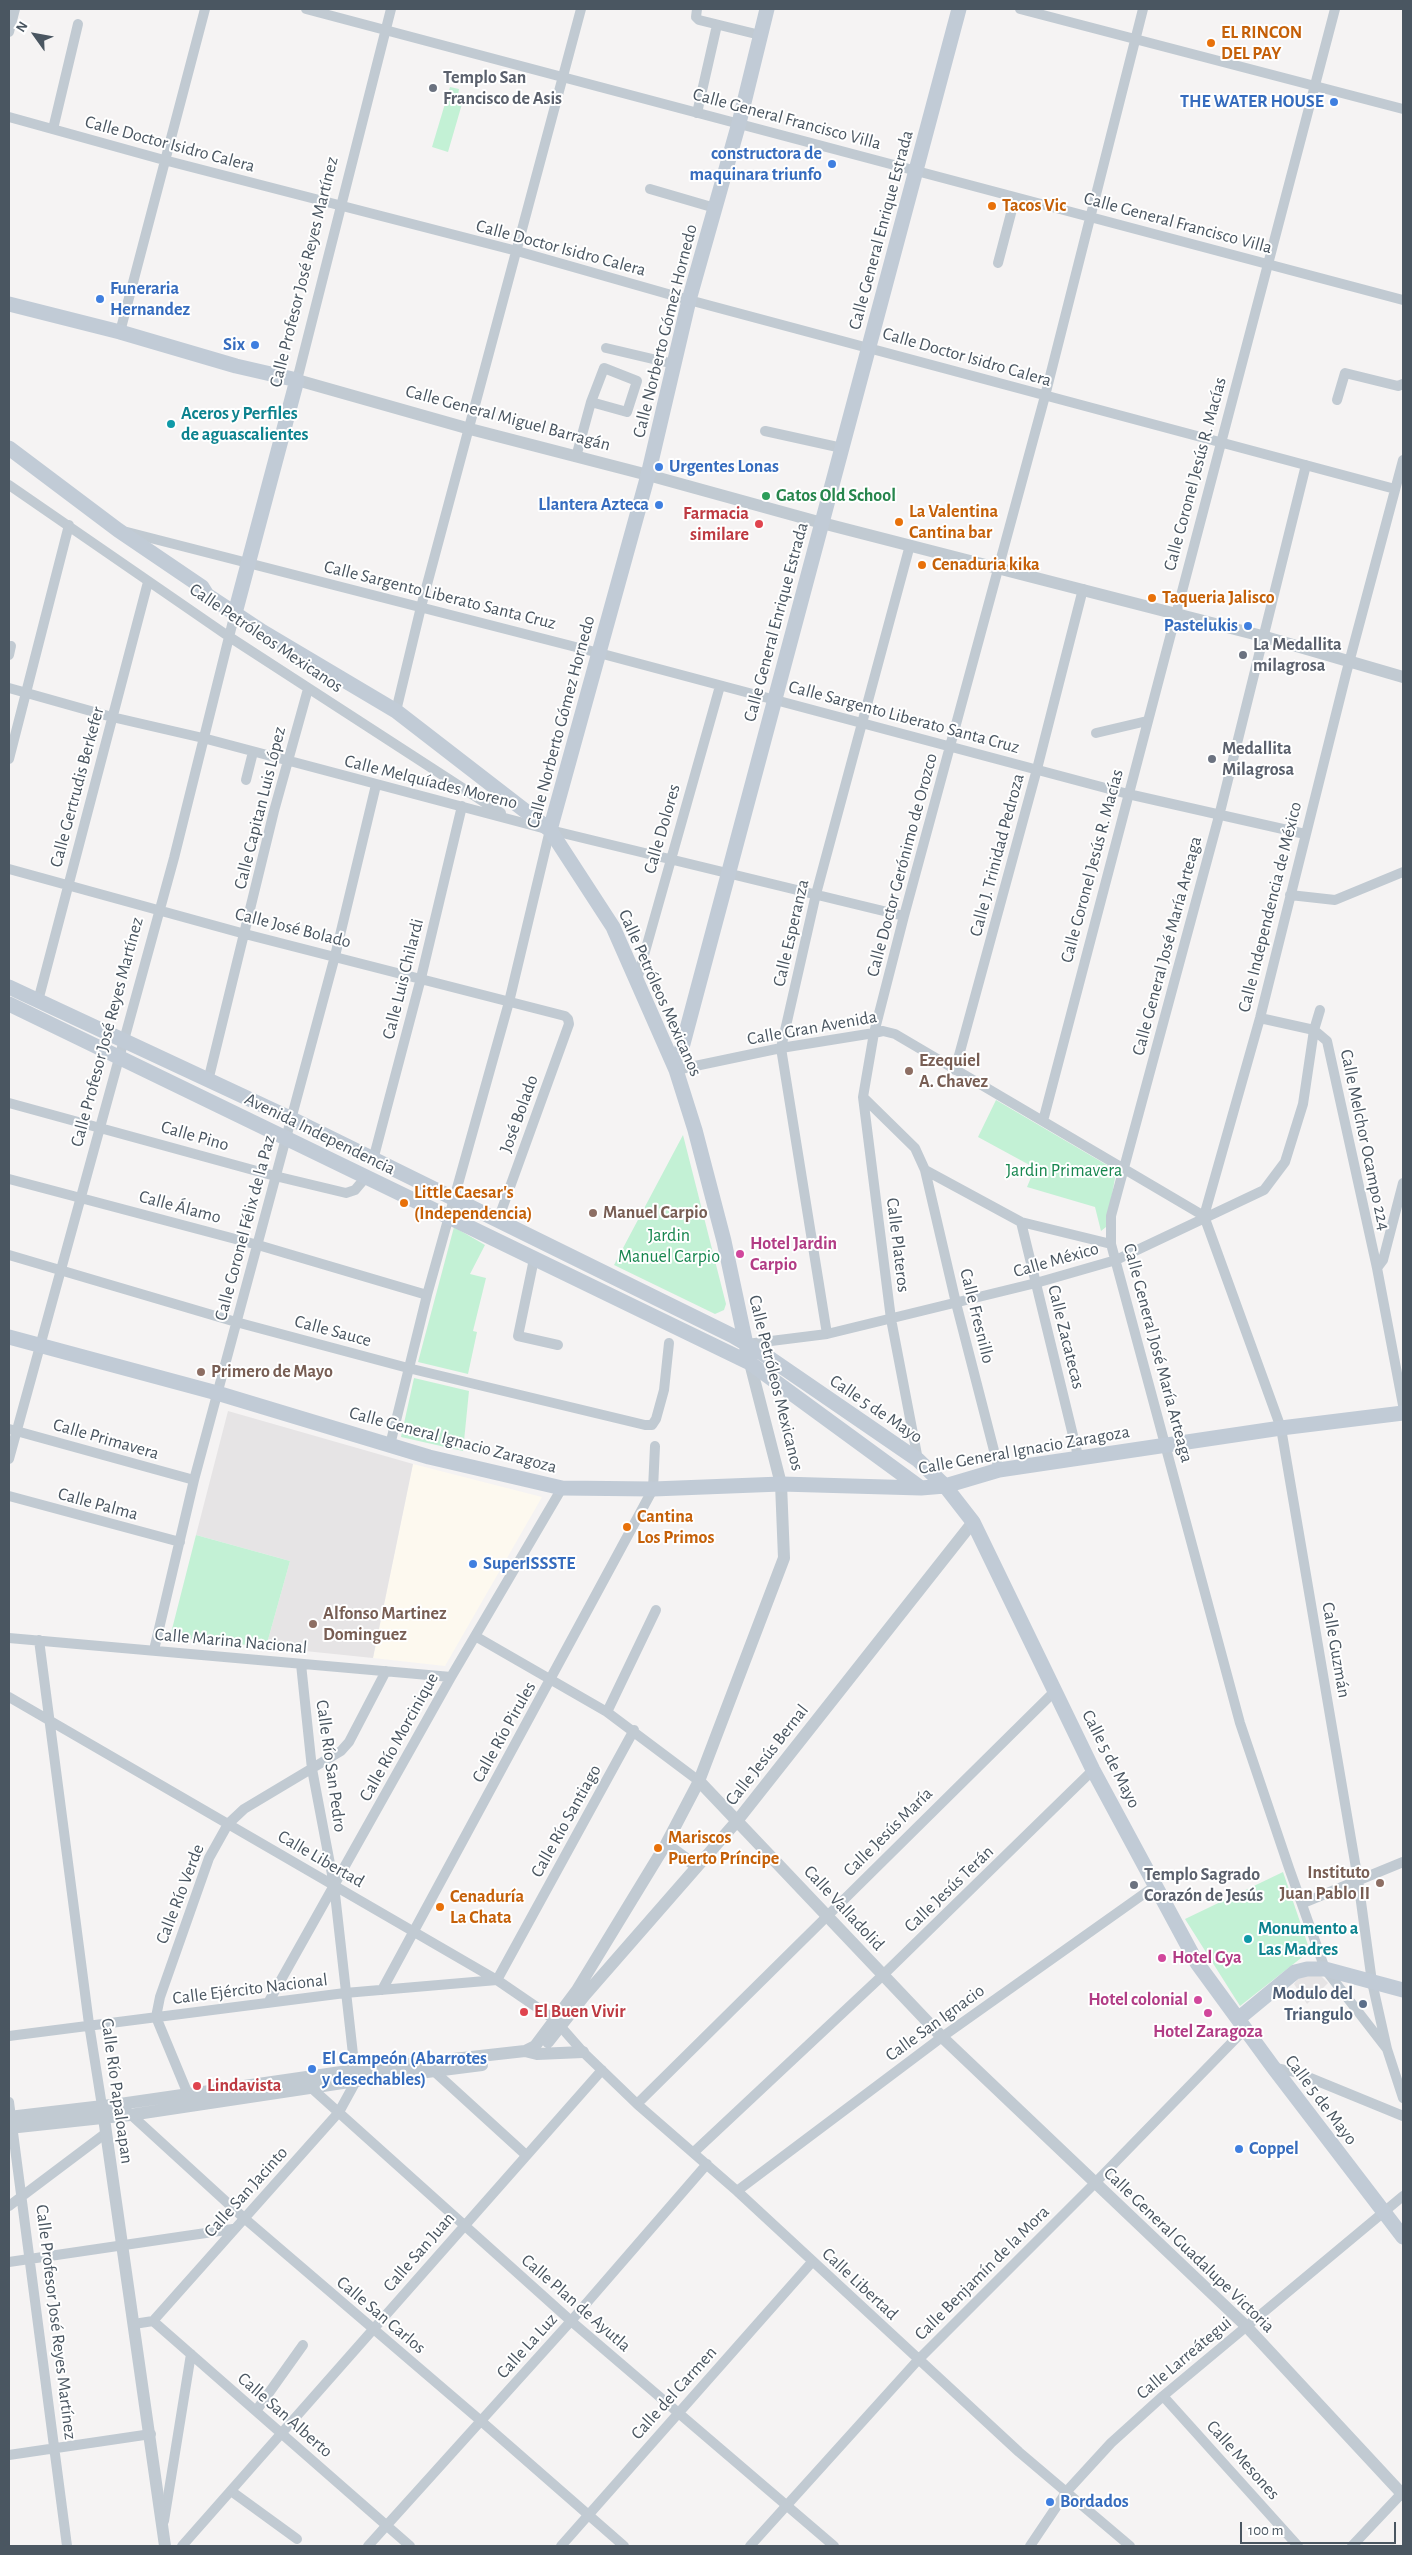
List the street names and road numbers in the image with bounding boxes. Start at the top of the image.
street label: Calle General Francisco Villa [690,83,884,155]
street label: Calle Doctor Isidro Calera [83,111,257,177]
street label: Calle General Enrique Estrada [844,128,918,332]
street label: Calle Profesor José Reyes Martínez [265,155,343,389]
street label: Calle General Francisco Villa [1081,187,1275,259]
street label: Calle Doctor Isidro Calera [474,215,648,281]
street label: Calle Norberto Gómez Hornedo [628,222,702,440]
street label: Calle Doctor Isidro Calera [880,323,1054,391]
street label: Calle Coronel Jesús R. Macías [1159,375,1231,573]
street label: Calle General Miguel Barragán [403,380,613,456]
street label: Calle General Enrique Estrada [739,520,813,724]
street label: Calle Sargento Liberato Santa Cruz [322,556,558,634]
street label: Calle Petróleos Mexicanos [185,579,347,697]
street label: Calle Norberto Gómez Hornedo [522,613,600,831]
street label: Calle Sargento Liberato Santa Cruz [786,676,1022,758]
street label: Calle Gertrudis Berkefer [45,704,109,870]
street label: Calle Capitan Luis López [229,724,291,892]
street label: Calle Melquíades Moreno [342,750,520,814]
street label: Calle Doctor Gerónimo de Orozco [862,751,942,979]
street label: Calle Coronel Jesús R. Macías [1056,767,1128,965]
street label: Calle J. Trinidad Pedroza [965,771,1029,939]
street label: Calle Dolores [639,782,685,876]
street label: Calle Independencia de México [1233,799,1307,1015]
street label: Calle General José María Arteaga [1127,834,1207,1058]
street label: Calle Esperanza [768,877,814,989]
street label: Calle José Bolado [233,903,353,953]
street label: Calle Petróleos Mexicanos [613,906,707,1080]
street label: Calle Profesor José Reyes Martínez [66,915,148,1149]
street label: Calle Luis Chilardi [378,916,428,1042]
street label: Calle Gran Avenida [745,1006,879,1050]
street label: Calle Melchor Ocampo 224 [1335,1047,1395,1233]
street label: José Bolado [495,1072,543,1156]
street label: Avenida Independencia [241,1088,399,1180]
street label: Calle Pino [159,1116,231,1156]
street label: Calle Coronel Félix de la Paz [210,1133,280,1323]
street label: Calle Álamo [137,1186,223,1228]
street label: Calle Plateros [881,1197,915,1293]
street label: Calle México [1011,1237,1101,1283]
street label: Calle General José María Arteaga [1118,1241,1198,1465]
street label: Calle Fresnillo [955,1266,999,1366]
street label: Calle Zacatecas [1043,1283,1089,1391]
street label: Calle Petróleos Mexicanos [744,1293,808,1473]
street label: Calle Sauce [292,1310,374,1352]
street label: Calle 5 de Mayo [825,1370,927,1448]
street label: Calle General Ignacio Zaragoza [347,1402,559,1478]
street label: Calle Primavera [51,1414,161,1464]
street label: Calle General Ignacio Zaragoza [917,1421,1131,1479]
street label: Calle Palma [56,1483,140,1525]
street label: Calle Guzmán [1317,1601,1355,1699]
street label: Calle Marina Nacional [154,1624,308,1658]
street label: Calle Río Morcinique [355,1669,443,1805]
street label: Calle Río Pirules [467,1678,541,1786]
street label: Calle Río San Pedro [311,1698,351,1834]
street label: Calle Jesús Bernal [721,1700,813,1810]
street label: Calle 5 de Mayo [1077,1706,1145,1812]
street label: Calle Río Santiago [526,1761,606,1881]
street label: Calle Jesús María [839,1783,937,1881]
street label: Calle Libertad [274,1826,368,1892]
street label: Calle Río Verde [151,1841,209,1947]
street label: Calle Jesús Terán [900,1841,998,1937]
street label: Calle Valladolid [799,1861,889,1955]
street label: Calle Ejército Nacional [171,1969,329,2009]
street label: Calle San Ignacio [881,1980,989,2066]
street label: Calle Río Papaloapan [96,2017,138,2165]
street label: Calle 5 de Mayo [1280,2051,1362,2149]
street label: Calle San Jacinto [200,2142,292,2242]
street label: Calle General Guadalupe Victoria [1099,2163,1279,2337]
street label: Calle Benjamín de la Mora [910,2201,1054,2345]
street label: Calle Profesor José Reyes Martínez [31,2203,81,2441]
street label: Calle San Juan [379,2208,459,2296]
street label: Calle Libertad [817,2243,903,2325]
street label: Calle Plan de Ayutla [517,2250,635,2356]
street label: Calle San Carlos [332,2271,430,2359]
street label: Calle La Luz [492,2309,562,2383]
street label: Calle Larreátegui [1132,2312,1236,2404]
street label: Calle del Carmen [626,2342,722,2444]
street label: Calle San Alberto [233,2368,337,2462]
street label: Calle Mesones [1202,2416,1284,2504]

